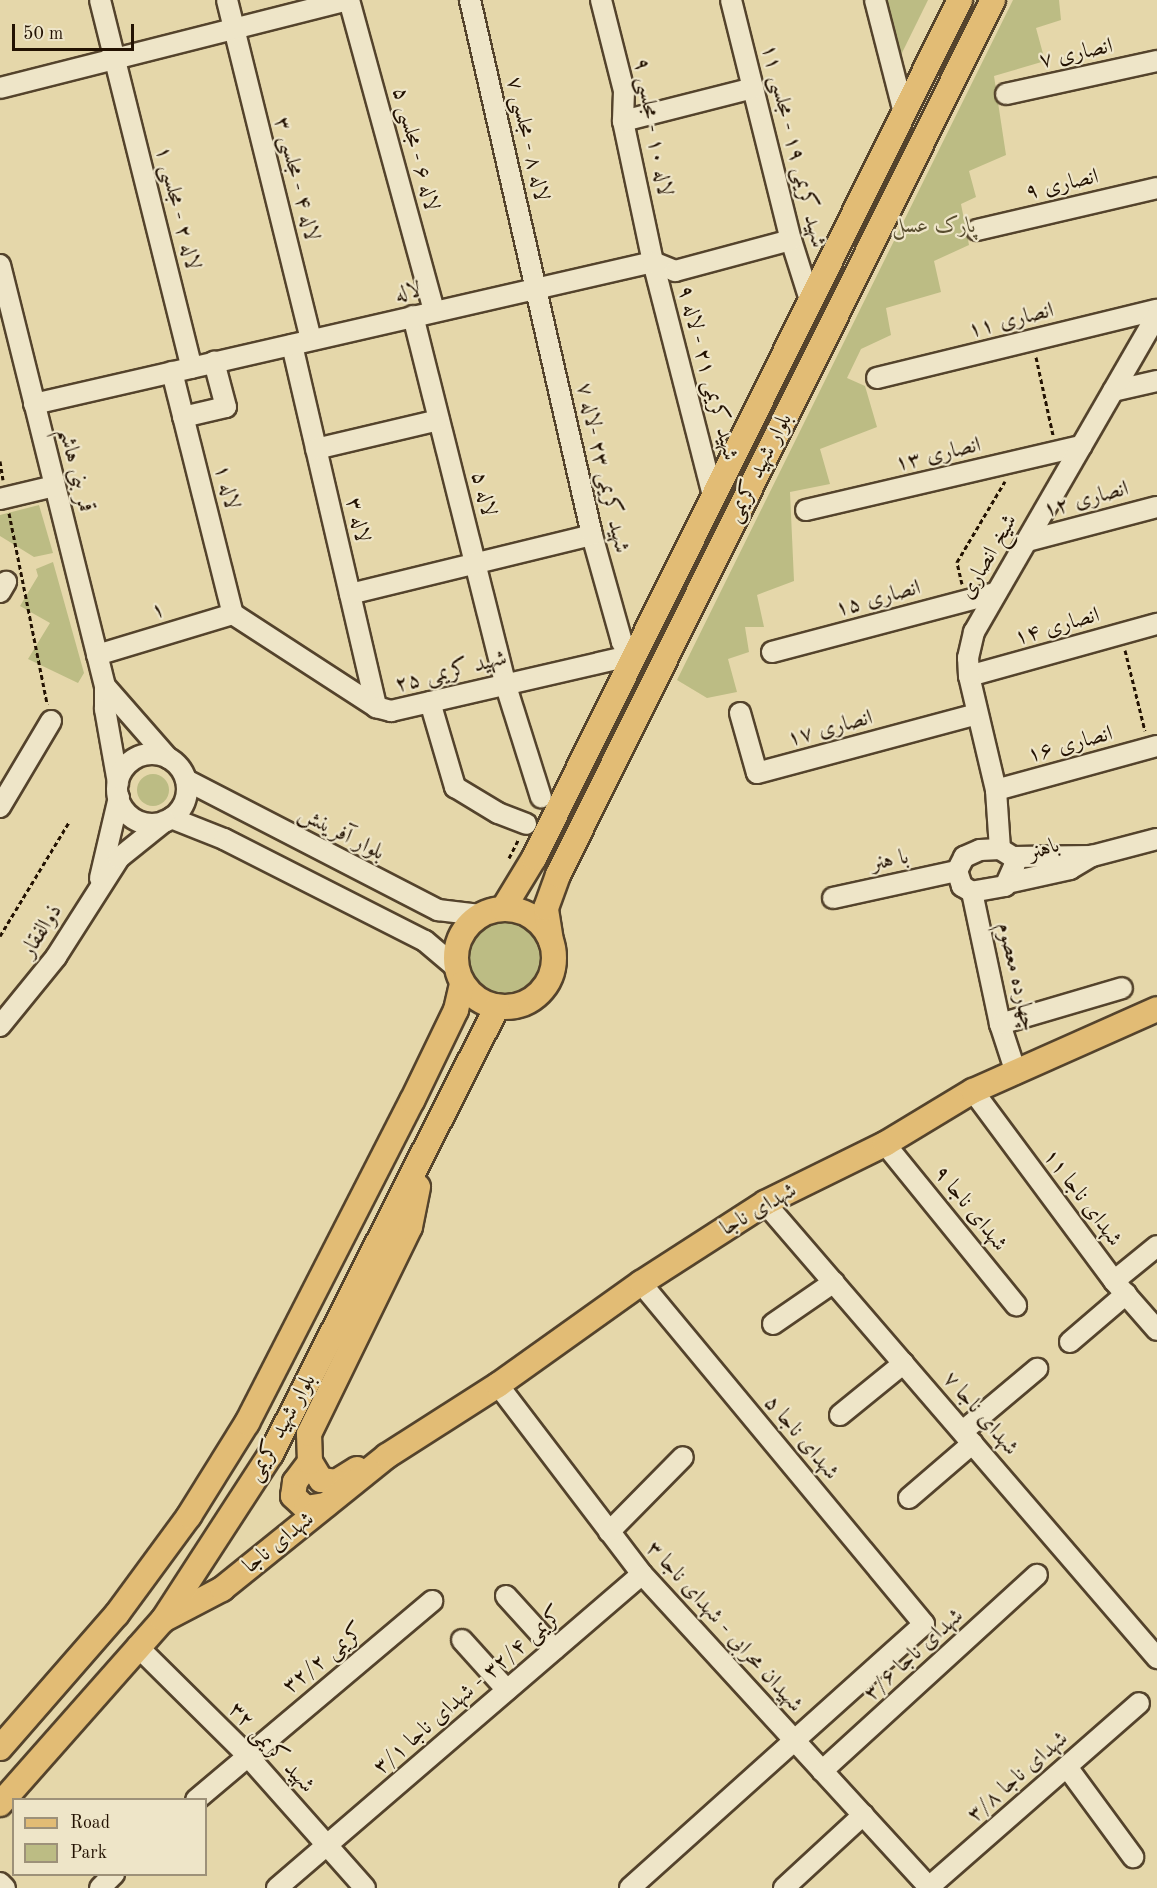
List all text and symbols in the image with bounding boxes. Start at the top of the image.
scale bar [15,12,136,50]
text: 50 m [23,25,63,43]
street label: انصاری ۷ [1037,33,1115,75]
street label: شهید کریمی ۱۹ - مجلسی ۱۱ [755,42,831,250]
street label: لاله ۱۰ - مجلسی ۹ [627,56,677,198]
street label: لاله ۸ - مجلسی ۷ [500,74,554,204]
street label: لاله ۶ - مجلسی ۵ [386,84,444,214]
street label: لاله ۴ - مجلسی ۳ [268,114,324,244]
street label: لاله ۲ - مجلسی ۱ [149,143,205,273]
street label: انصاری ۹ [1023,164,1101,206]
park label: پارک عسل [892,214,976,240]
street label: لاله [392,277,424,309]
street label: شهید کریمی ۲۱ - لاله ۹ [671,283,743,463]
street label: انصاری ۱۱ [965,298,1057,344]
street label: شهید کریمی ۲۳ -لاله ۷ [570,380,634,556]
street label: بلوار شهید کریمی [721,409,799,527]
street label: قمر بنی هاشم [52,425,98,515]
street label: انصاری ۱۳ [892,432,984,478]
street label: لاله ۱ [208,462,244,512]
street label: لاله ۵ [465,469,501,519]
street label: انصاری ۱۲ [1040,476,1132,524]
street label: لاله ۳ [339,495,375,545]
street label: شیخ انصاری [954,510,1024,604]
street label: انصاری ۱۵ [832,575,924,623]
street label: ۱ [148,596,168,626]
street label: انصاری ۱۴ [1011,602,1103,652]
street label: شهید کریمی ۲۵ [392,645,510,699]
street label: انصاری ۱۷ [784,705,876,753]
street label: انصاری ۱۶ [1024,721,1116,769]
street label: بلوار آفرینش [294,801,388,867]
street label: باهنر [1025,833,1063,867]
street label: با هنر [869,844,911,878]
street label: ذوالفقار [15,900,69,962]
street label: چهارده معصوم [991,920,1041,1034]
street label: شهدای ناجا ۱۱ [1037,1144,1127,1252]
street label: شهدای ناجا ۹ [928,1161,1012,1257]
street label: شهدای ناجا [716,1178,802,1242]
street label: شهدای ناجا ۷ [936,1367,1024,1461]
street label: بلوار شهید کریمی [242,1370,322,1486]
street label: شهدای ناجا ۵ [758,1390,844,1486]
street label: شهدای ناجا [238,1507,320,1579]
street label: شهیدان محرابی - شهدای ناجا ۳ [640,1536,808,1718]
street label: کریمی ۳۲/۴ - شهدای ناجا ۳/۱ [369,1601,569,1781]
street label: شهدای ناجا ۳/۶ [859,1603,969,1707]
street label: کریمی ۳۲/۲ [278,1618,370,1700]
street label: شهید کریمی ۳۲ [222,1697,320,1799]
street label: شهدای ناجا ۳/۸ [962,1726,1074,1828]
legend [12,1798,207,1876]
text: Road [70,1814,110,1832]
text: Park [70,1844,107,1862]

